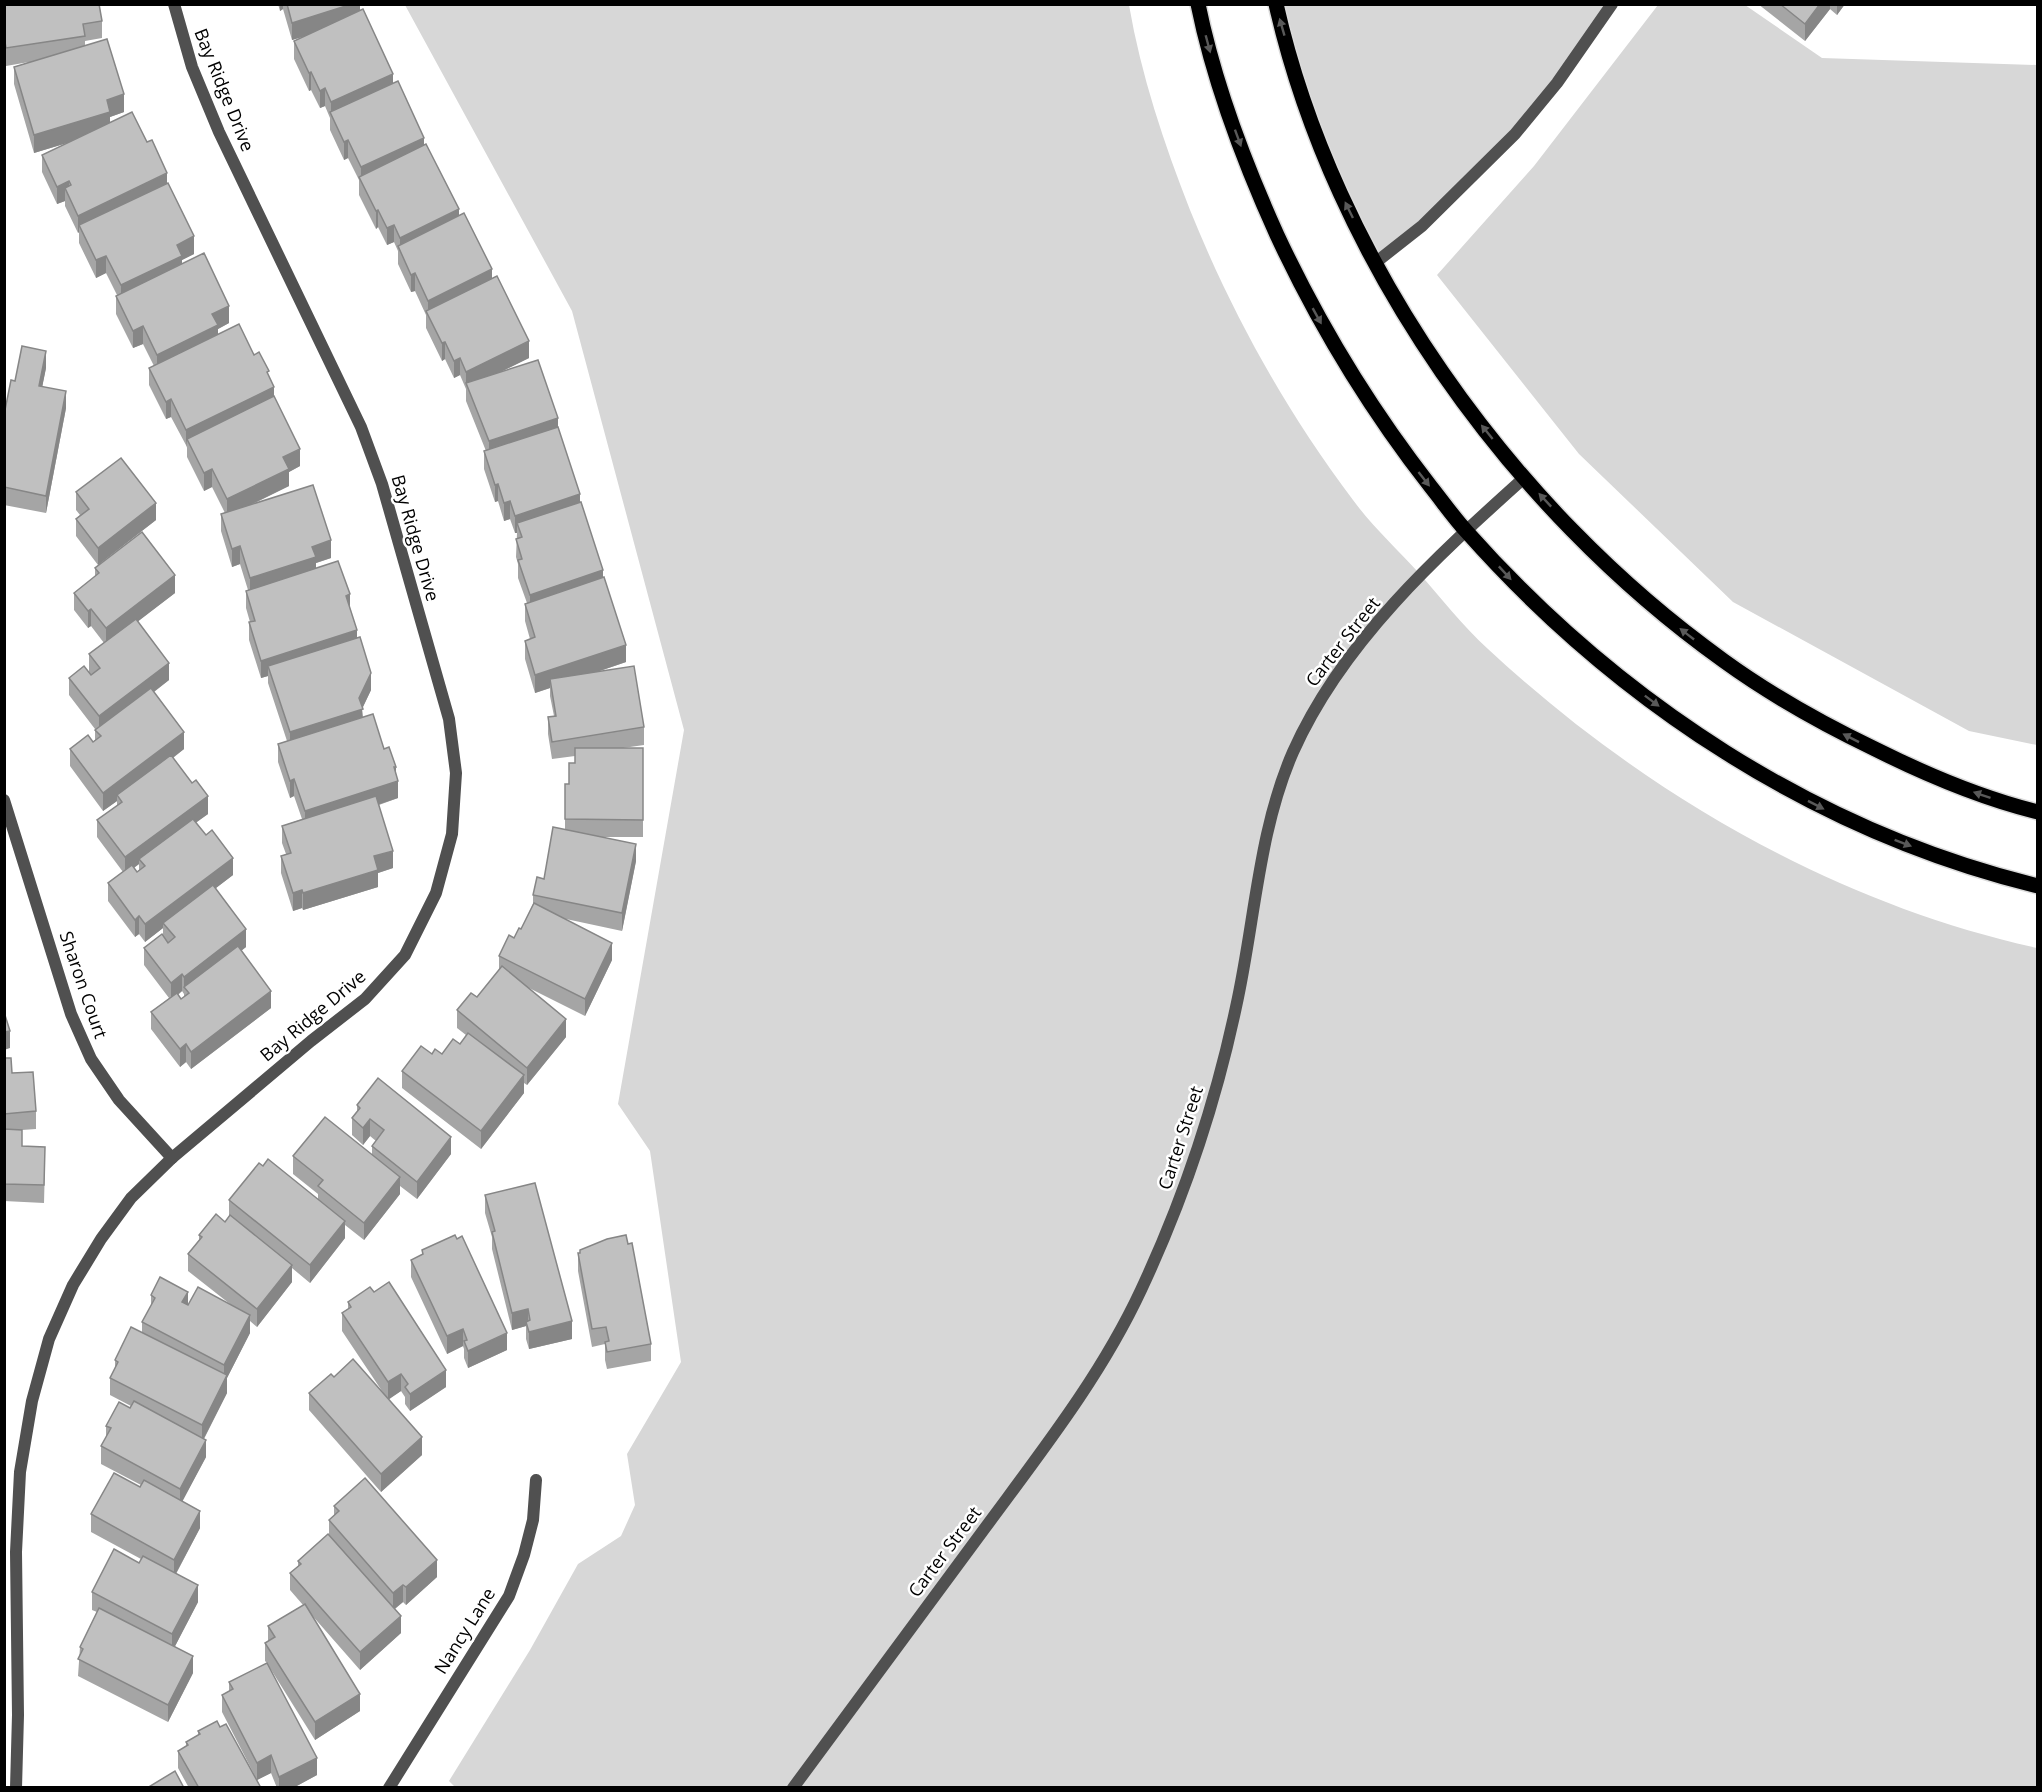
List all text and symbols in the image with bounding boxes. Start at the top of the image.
one-way arrow [1277,18,1286,36]
street label: Bay Ridge Drive [189,25,261,155]
one-way arrow [1204,35,1213,53]
one-way arrow [1233,129,1243,147]
one-way arrow [1344,202,1354,219]
one-way arrow [1312,308,1323,324]
one-way arrow [1481,425,1494,440]
one-way arrow [1418,471,1430,486]
street label: Bay Ridge Drive [386,472,445,604]
one-way arrow [1539,493,1552,508]
one-way arrow [1498,565,1511,580]
street label: Carter Street [1300,592,1385,691]
one-way arrow [1679,627,1695,640]
one-way arrow [1644,695,1660,707]
one-way arrow [1843,733,1860,742]
one-way arrow [1973,789,1991,799]
one-way arrow [1808,800,1825,810]
one-way arrow [1894,839,1912,849]
street label: Sharon Court [54,928,113,1041]
street label: Bay Ridge Drive [255,964,370,1066]
street label: Carter Street [1152,1083,1208,1193]
street label: Carter Street [902,1501,986,1602]
street label: Nancy Lane [428,1583,500,1678]

